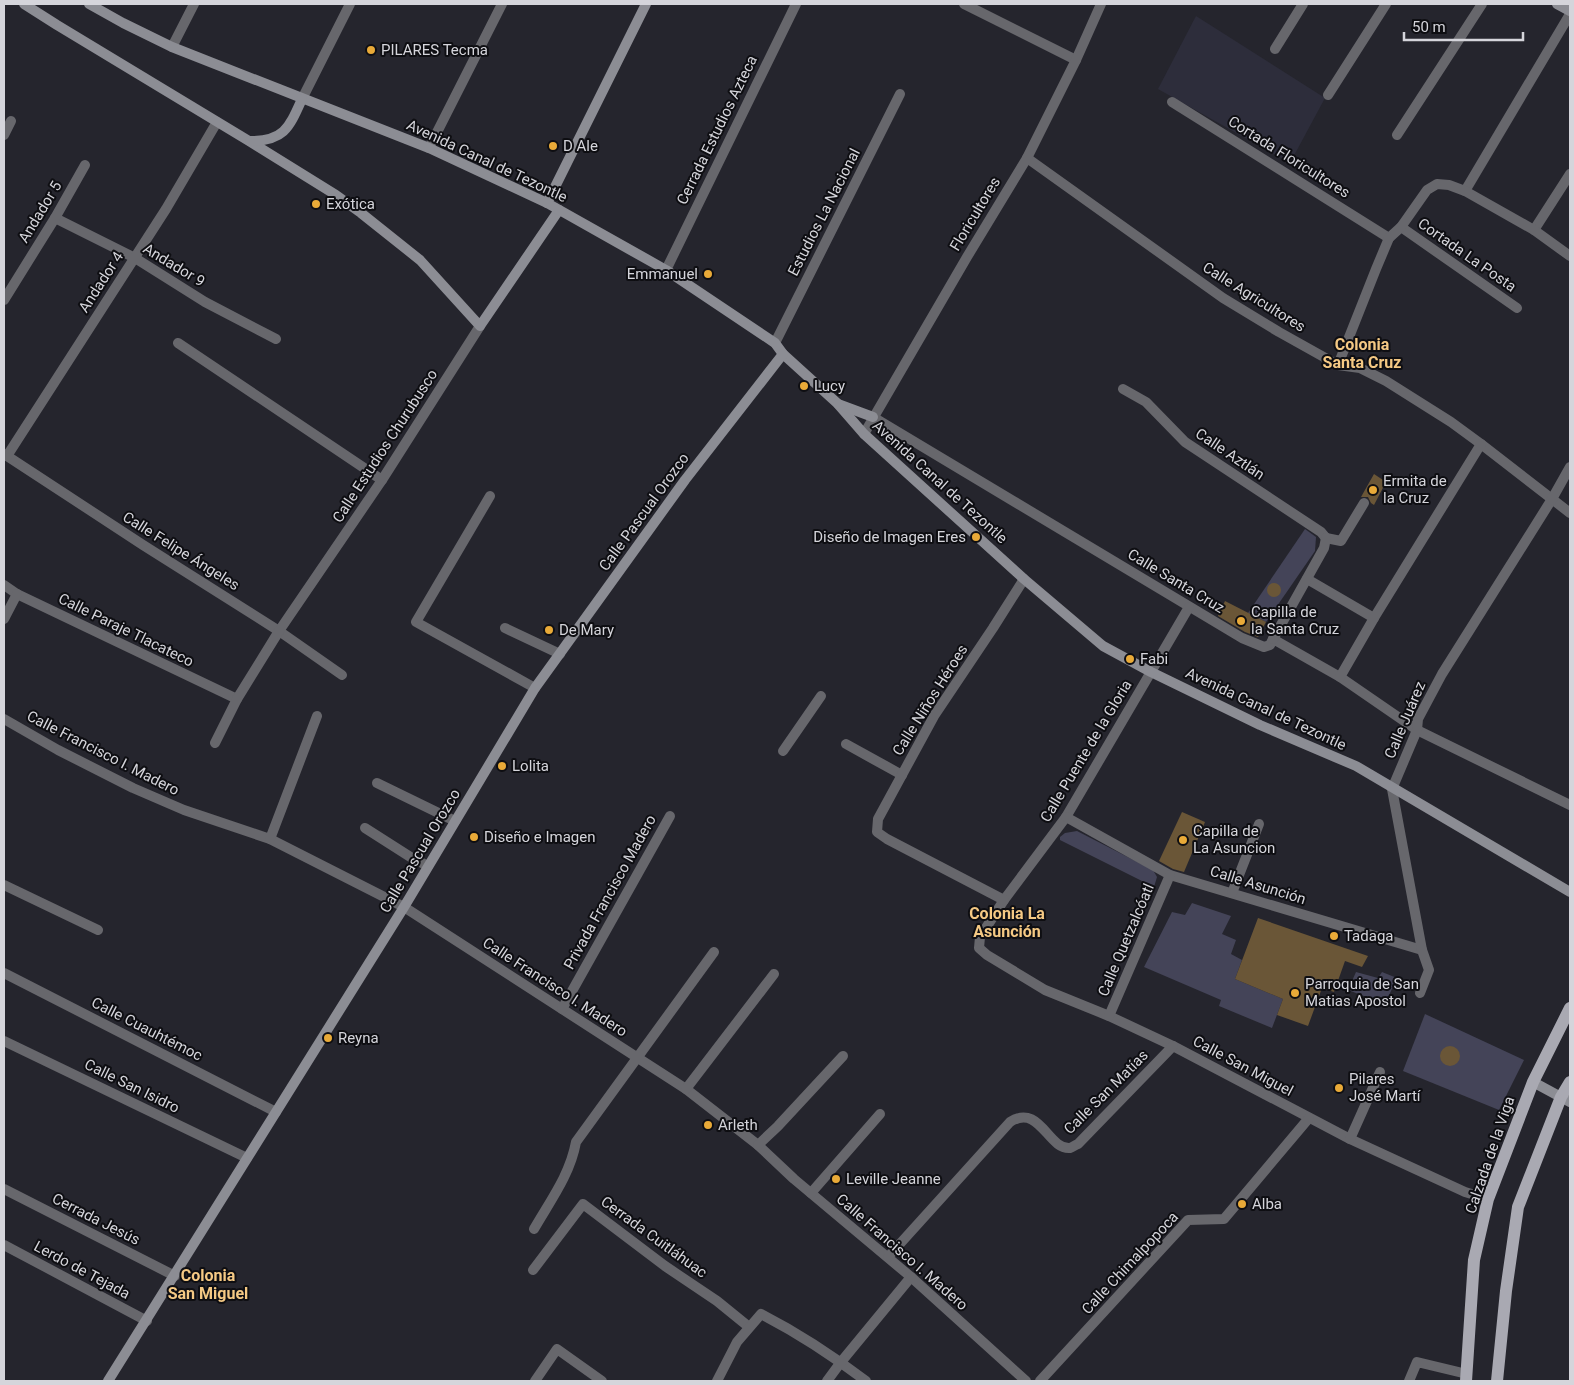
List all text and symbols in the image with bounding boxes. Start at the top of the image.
scale bar [1404,10,1523,42]
text: 50 m [1412,18,1446,36]
place label: PILARES Tecma [381,41,488,59]
marker: PILARES Tecma [365,44,377,56]
street label: Cerrada Estudios Azteca [673,52,761,208]
street label: Cortada Floricultores [1225,112,1353,202]
street label: Avenida Canal de Tezontle [404,116,570,206]
place label: D Ale [563,137,598,155]
marker: D Ale [547,140,559,152]
street label: Estudios La Nacional [784,145,864,279]
street label: Floricultores [946,174,1004,254]
street label: Andador 5 [15,178,65,246]
place label: Exótica [326,195,375,213]
marker: Exótica [310,198,322,210]
street label: Cortada La Posta [1414,214,1520,296]
street label: Andador 9 [140,240,208,290]
street label: Andador 4 [75,248,128,316]
street label: Calle Agricultores [1199,258,1309,336]
place label: Emmanuel [627,265,698,283]
marker: Emmanuel [702,268,714,280]
district label: Colonia Santa Cruz [1323,335,1401,372]
street label: Calle Estudios Churubusco [329,366,441,526]
place label: Lucy [814,377,845,395]
marker: Lucy [798,380,810,392]
street label: Avenida Canal de Tezontle [869,417,1011,547]
street label: Calle Aztlán [1192,424,1268,484]
street label: Calle Pascual Orozco [595,450,693,574]
place label: Ermita de la Cruz [1383,472,1447,507]
marker: Ermita de la Cruz [1367,484,1379,496]
street label: Calle Felipe Ángeles [119,508,243,594]
place label: Diseño de Imagen Eres [813,528,966,546]
marker: Diseño de Imagen Eres [970,531,982,543]
street label: Calle Santa Cruz [1124,545,1228,617]
street label: Calle Paraje Tlacateco [55,589,197,671]
place label: Capilla de la Santa Cruz [1251,603,1339,638]
marker: Capilla de la Santa Cruz [1235,615,1247,627]
place label: De Mary [559,621,614,639]
marker: De Mary [543,624,555,636]
street label: Calle Niños Héroes [889,641,971,759]
place label: Fabi [1140,650,1168,668]
marker: Fabi [1124,653,1136,665]
street label: Avenida Canal de Tezontle [1183,664,1349,754]
street label: Calle Puente de la Gloria [1036,677,1136,825]
street label: Calle Juárez [1381,679,1429,761]
street label: Calle Francisco I. Madero [24,707,182,799]
place label: Lolita [512,757,549,775]
marker: Lolita [496,760,508,772]
street label: Calle Pascual Orozco [376,786,464,916]
street label: Privada Francisco Madero [560,812,660,972]
place label: Capilla de La Asuncion [1193,822,1275,857]
place label: Diseño e Imagen [484,828,595,846]
marker: Diseño e Imagen [468,831,480,843]
marker: Capilla de La Asuncion [1177,834,1189,846]
street label: Calle Asunción [1208,862,1308,908]
street label: Calle Quetzalcóatl [1094,881,1158,999]
district label: Colonia La Asunción [969,904,1045,941]
place label: Tadaga [1344,927,1393,945]
marker: Tadaga [1328,930,1340,942]
street label: Calle Francisco I. Madero [479,934,631,1040]
place label: Parroquia de San Matias Apostol [1305,975,1419,1010]
marker: Parroquia de San Matias Apostol [1289,987,1301,999]
street label: Calle Cuauhtémoc [89,993,206,1065]
place label: Reyna [338,1029,379,1047]
marker: Reyna [322,1032,334,1044]
street label: Calle San Miguel [1190,1032,1296,1100]
street label: Calle San Matías [1060,1046,1152,1138]
street label: Calle San Isidro [82,1055,182,1117]
place label: Pilares José Martí [1349,1070,1422,1105]
marker: Pilares José Martí [1333,1082,1345,1094]
street label: Calzada de la Viga [1461,1094,1519,1216]
place label: Arleth [718,1116,758,1134]
marker: Arleth [702,1119,714,1131]
place label: Leville Jeanne [846,1170,941,1188]
marker: Leville Jeanne [830,1173,842,1185]
street label: Cerrada Jesús [49,1189,143,1249]
street label: Calle Francisco I. Madero [833,1190,971,1314]
street label: Cerrada Cuitláhuac [597,1192,711,1282]
place label: Alba [1252,1195,1282,1213]
marker: Alba [1236,1198,1248,1210]
street label: Calle Chimalpopoca [1078,1208,1182,1318]
street label: Lerdo de Tejada [31,1237,133,1303]
district label: Colonia San Miguel [168,1266,248,1303]

